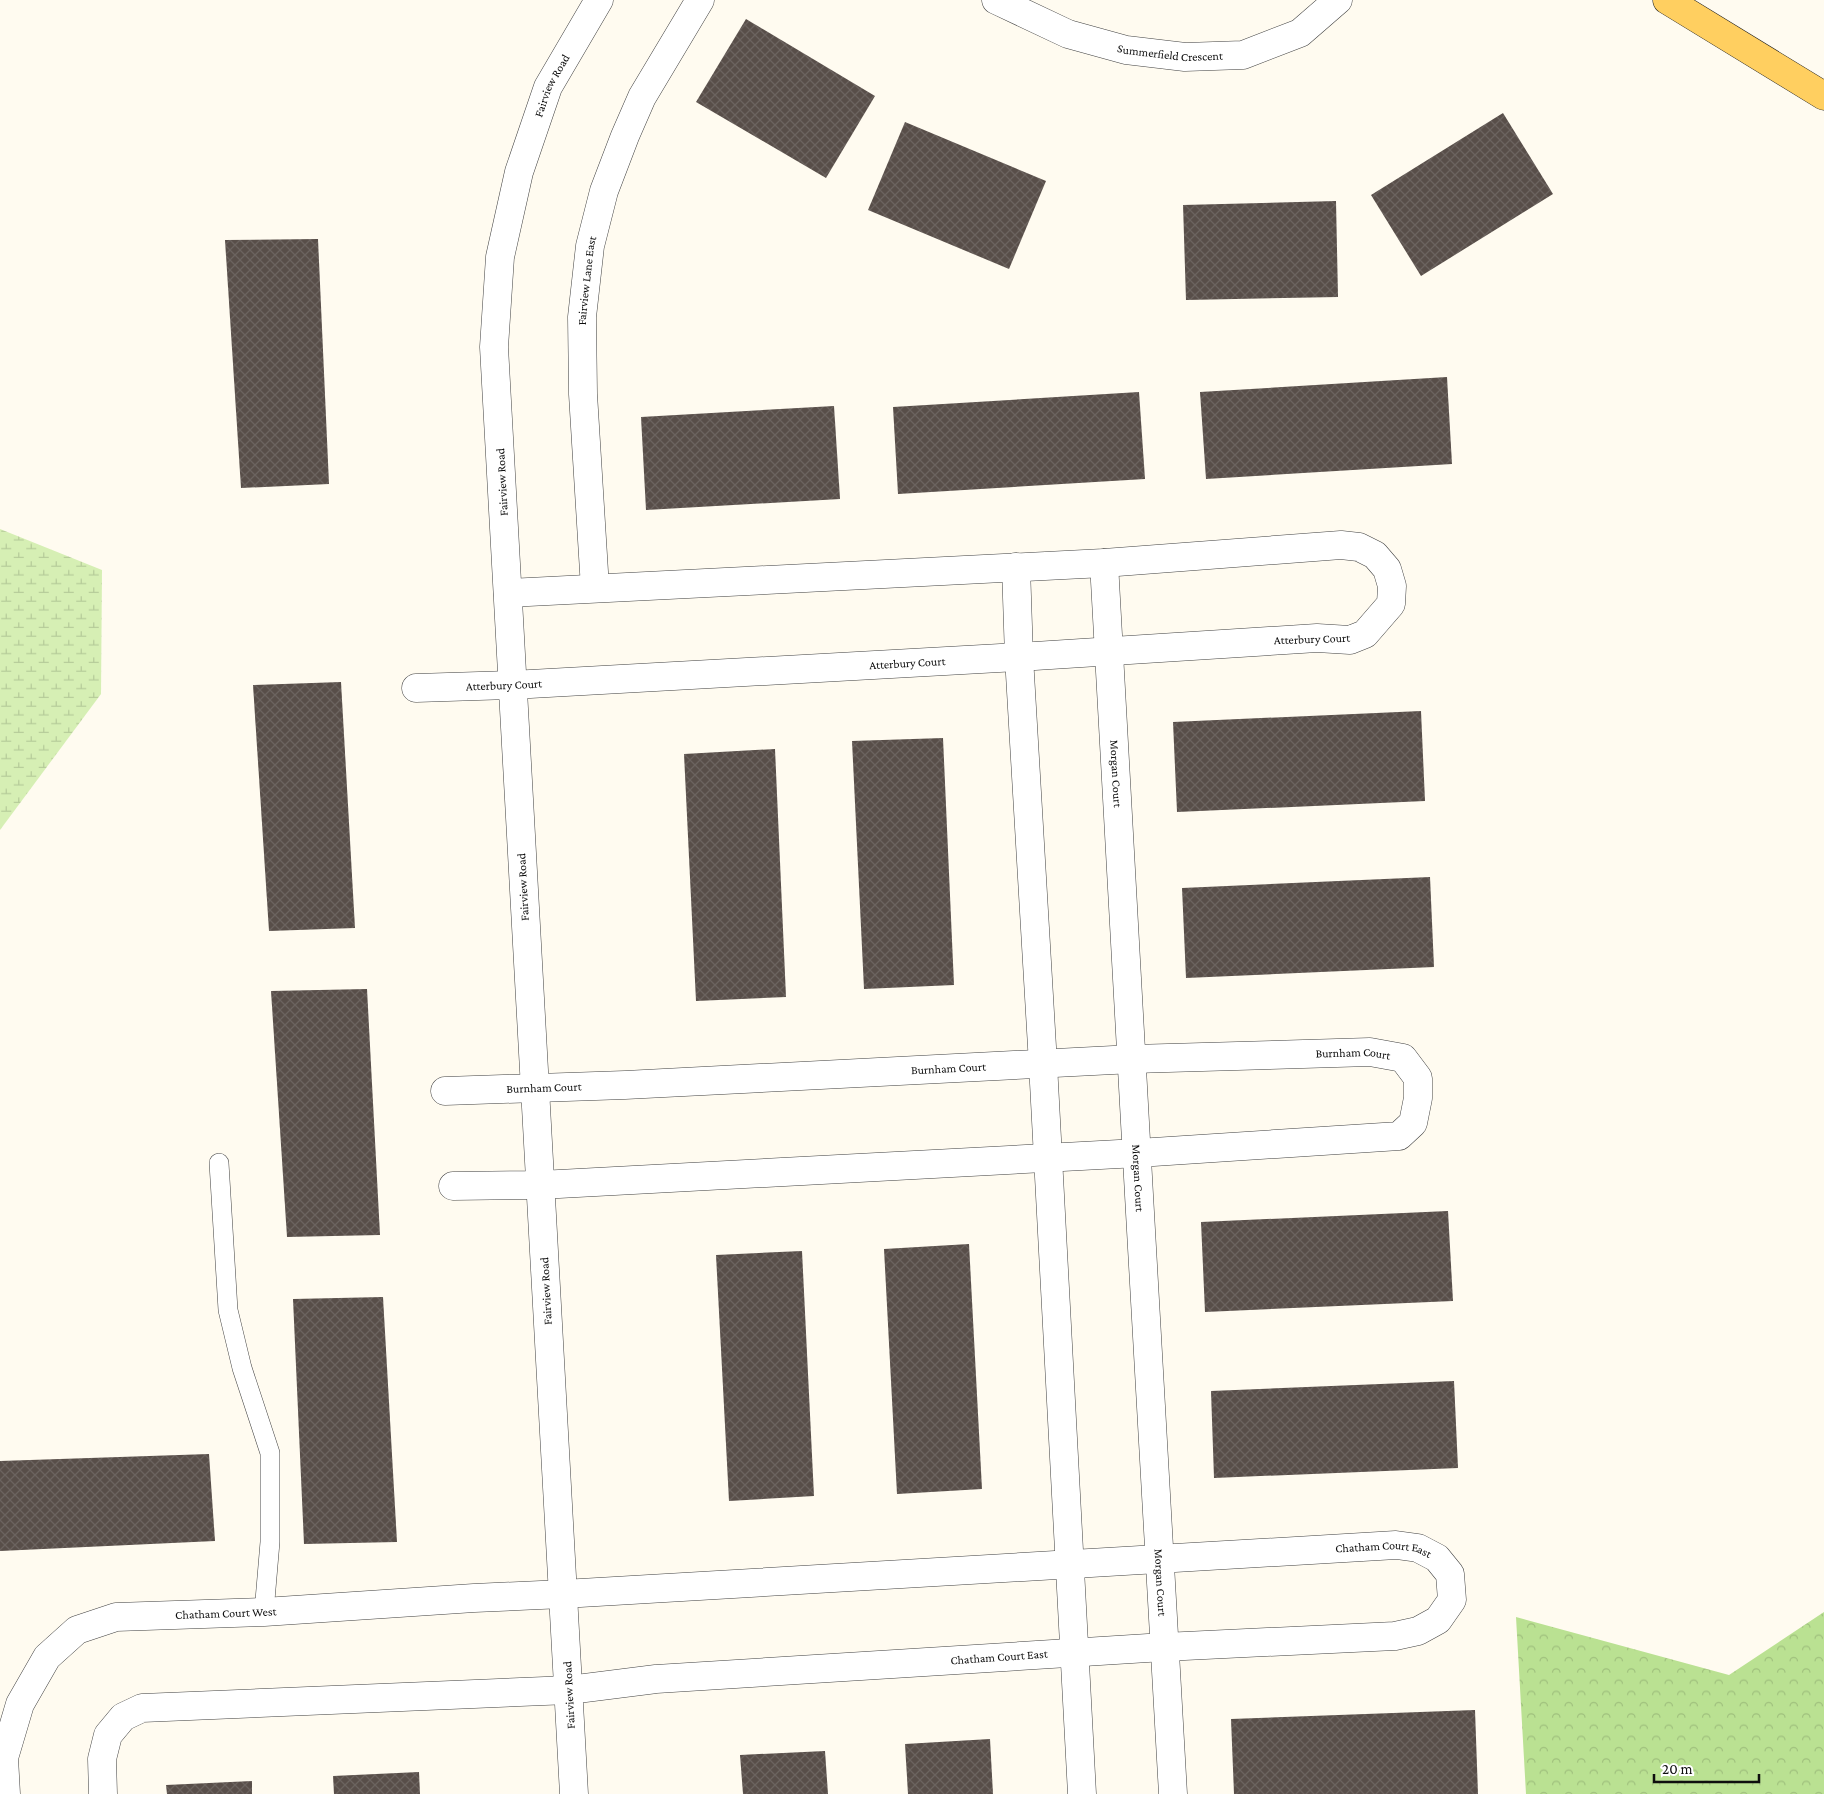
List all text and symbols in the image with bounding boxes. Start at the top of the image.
street label: Summerfield Crescent [1116,41,1224,64]
street label: Fairview Road [531,51,573,119]
street label: Fairview Lane East [575,233,600,325]
street label: Fairview Road [493,447,511,516]
street label: Atterbury Court [1274,631,1351,647]
street label: Atterbury Court [869,654,947,672]
street label: Atterbury Court [466,676,543,693]
street label: Morgan Court [1107,739,1125,809]
street label: Fairview Road [514,852,532,921]
street label: Burnham Court [1315,1045,1393,1063]
street label: Burnham Court [911,1059,987,1077]
street label: Burnham Court [506,1079,583,1096]
street label: Morgan Court [1129,1144,1147,1213]
street label: Fairview Road [537,1256,555,1325]
street label: Chatham Court East [1335,1538,1435,1561]
street label: Morgan Court [1152,1548,1169,1618]
street label: Chatham Court West [175,1604,278,1622]
street label: Chatham Court East [950,1647,1049,1667]
street label: Fairview Road [560,1660,578,1729]
scale bar [1654,1752,1759,1784]
text: 20 m [1662,1761,1693,1777]

